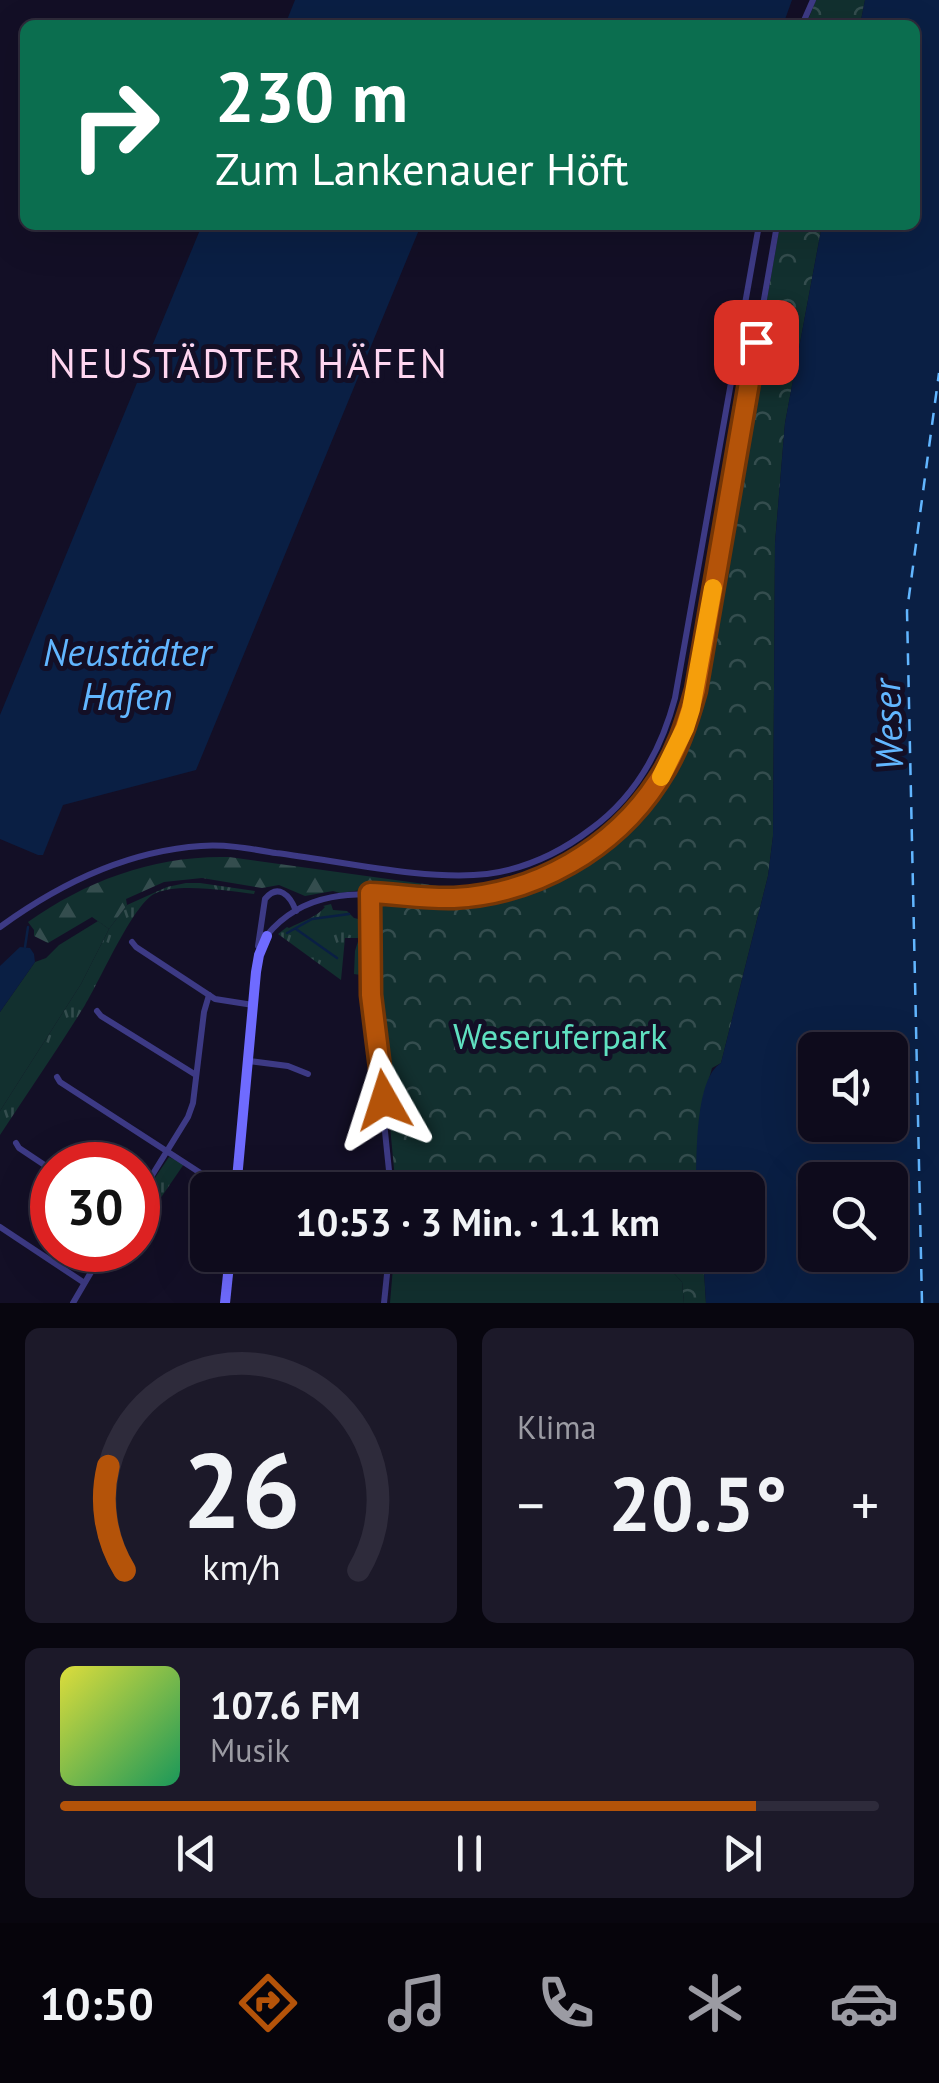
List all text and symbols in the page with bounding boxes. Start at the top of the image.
text: 230 m [215,51,408,141]
icon: right [50,60,180,190]
text: Zum Lankenauer Höft [215,139,629,197]
pin [714,300,799,385]
icon: arrive [729,315,784,370]
district label: NEUSTÄDTER HÄFEN [49,337,449,389]
water label: Neustädter Hafen [43,627,214,720]
water label: Weser [861,676,913,772]
park label: Weseruferpark [453,1013,667,1059]
map controls [798,1032,908,1272]
button: sound [798,1032,908,1142]
position arrow [332,1048,436,1152]
speed limit sign: 30 [30,1142,160,1272]
button: search [798,1162,908,1272]
text: 10:53 · 3 Min. · 1.1 km [295,1197,660,1246]
text: Klima [517,1406,596,1448]
text: 26 [182,1422,300,1557]
text: 20.5° [609,1455,787,1552]
text: − [517,1469,545,1540]
text: + [851,1469,879,1540]
text: km/h [202,1544,280,1590]
text: 107.6 FM [210,1680,360,1729]
text: Musik [210,1729,290,1771]
icon: previous [169,1826,224,1881]
icon: pause [442,1826,497,1881]
icon: next [715,1826,770,1881]
icon: directions [233,1968,303,2038]
icon: music [382,1968,452,2038]
icon: phone [531,1968,601,2038]
icon: climate [680,1968,750,2038]
icon: car [829,1968,899,2038]
text: 10:50 [40,1974,154,2032]

